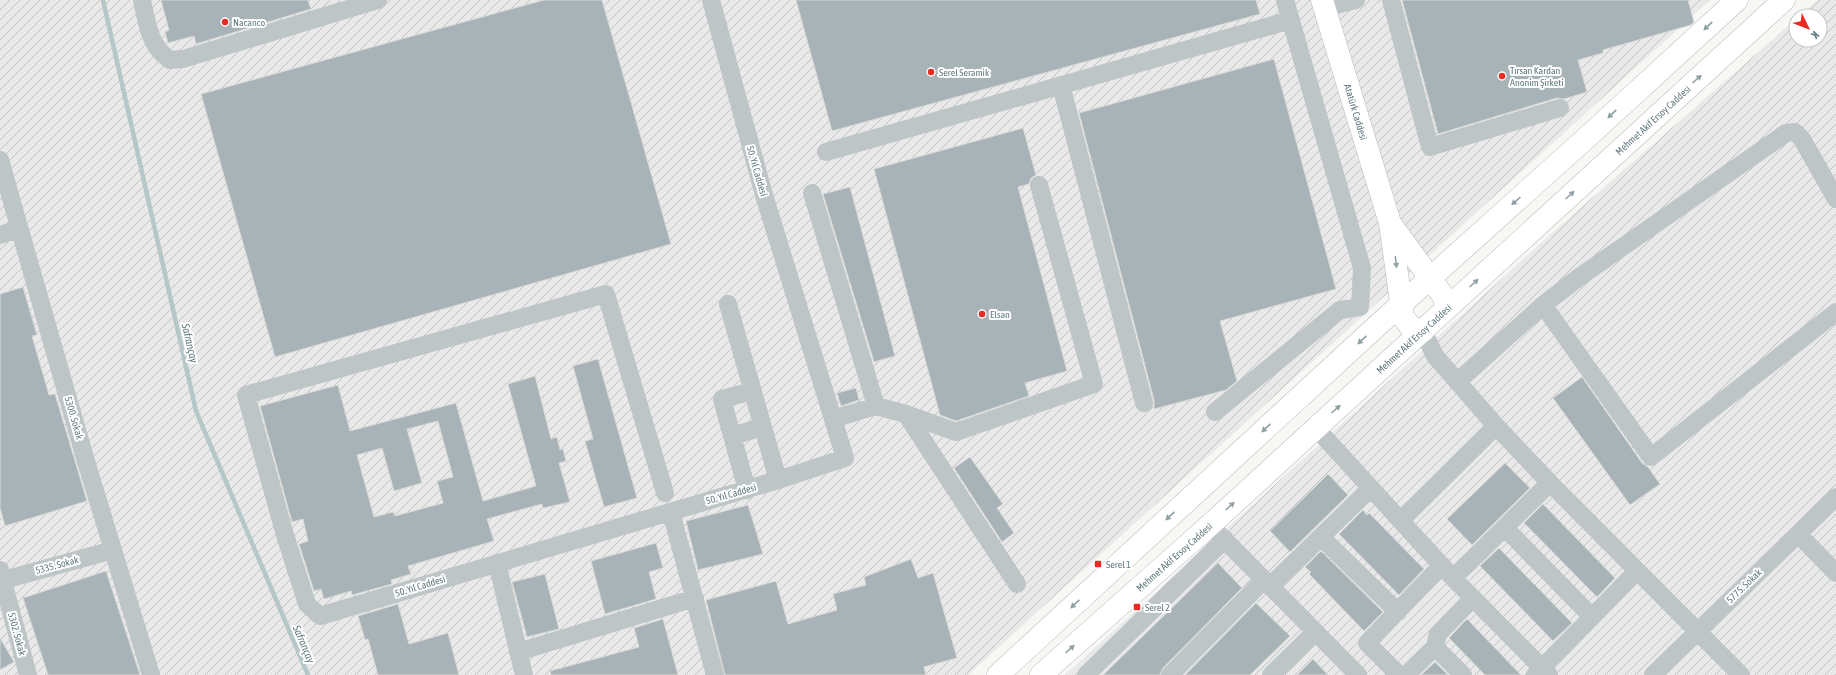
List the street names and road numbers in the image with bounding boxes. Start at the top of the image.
street label: Atatürk Caddesi [1342,83,1370,141]
street label: Mehmet Akif Ersoy Caddesi [1613,83,1692,157]
street label: 50. Yıl Caddesi [745,144,769,198]
street label: Mehmet Akif Ersoy Caddesi [1374,302,1453,376]
street label: 5300. Sokak [63,395,86,441]
street label: 50. Yıl Caddesi [704,482,758,506]
street label: Mehmet Akif Ersoy Caddesi [1134,520,1214,593]
street label: 5335. Sokak [34,554,80,576]
street label: 5775. Sokak [1724,566,1764,605]
street label: 50. Yıl Caddesi [394,573,446,599]
street label: 5302. Sokak [6,611,28,657]

